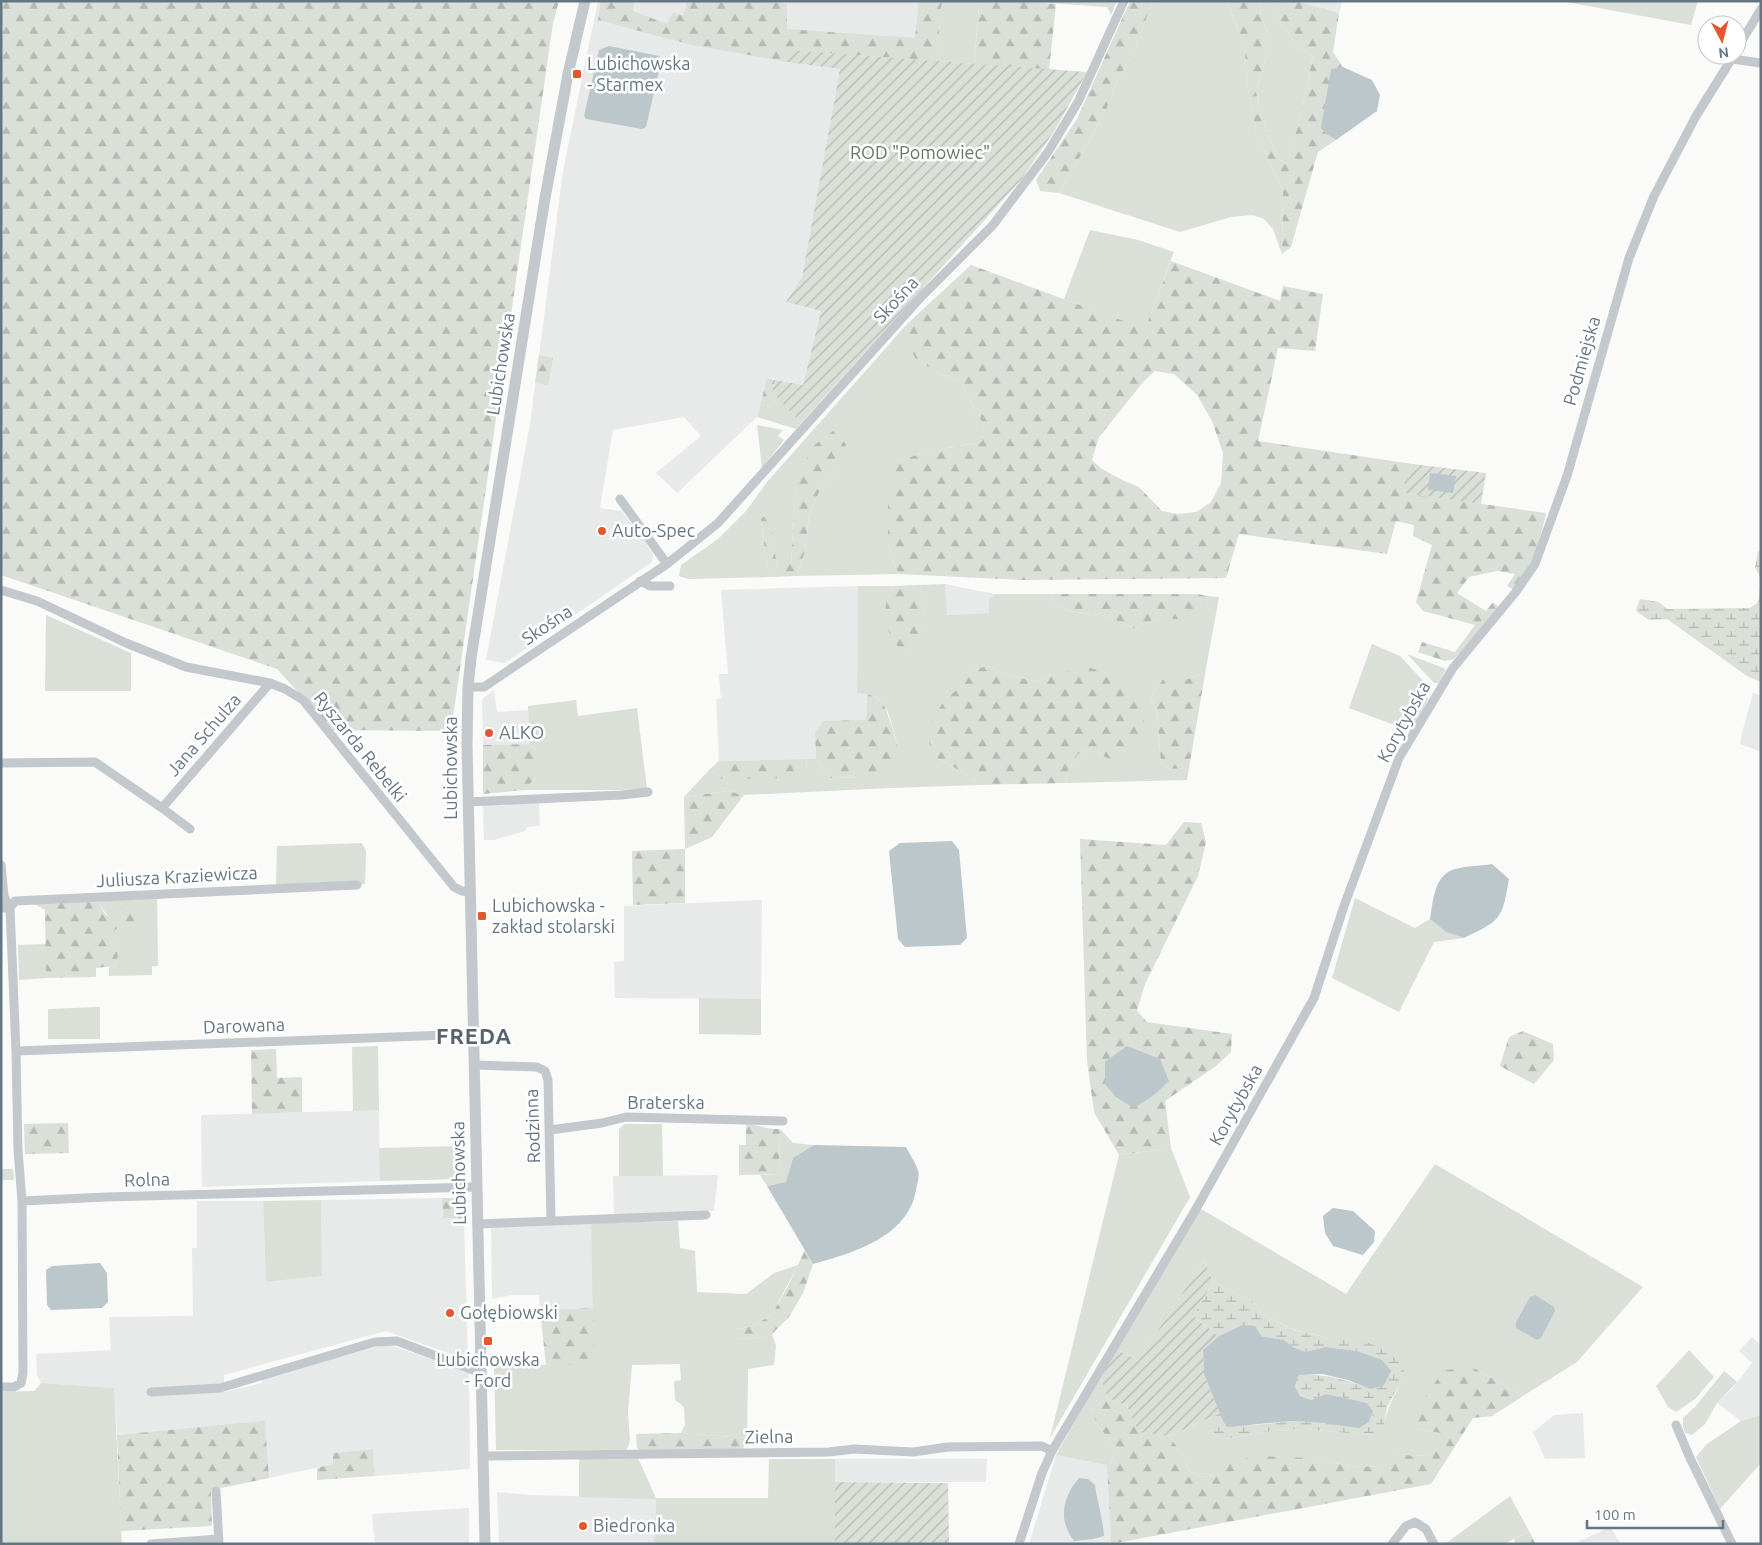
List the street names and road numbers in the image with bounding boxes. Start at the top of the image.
street label: Skośna [869,272,922,327]
street label: Lubichowska [482,311,518,417]
street label: Podmiejska [1559,314,1603,408]
street label: Skośna [518,600,575,648]
street label: Korytybska [1373,677,1434,766]
street label: Ryszarda Rebelki [310,687,411,805]
street label: Jana Schulza [162,689,244,780]
street label: Lubichowska [440,716,460,820]
street label: Juliusza Kraziewicza [96,862,258,890]
street label: Darowana [203,1014,285,1036]
street label: Korytybska [1205,1060,1266,1149]
street label: Rodzinna [521,1088,543,1164]
street label: Braterska [627,1092,705,1112]
street label: Lubichowska [447,1121,469,1225]
street label: Rolna [124,1168,170,1190]
street label: Zielna [744,1426,794,1446]

